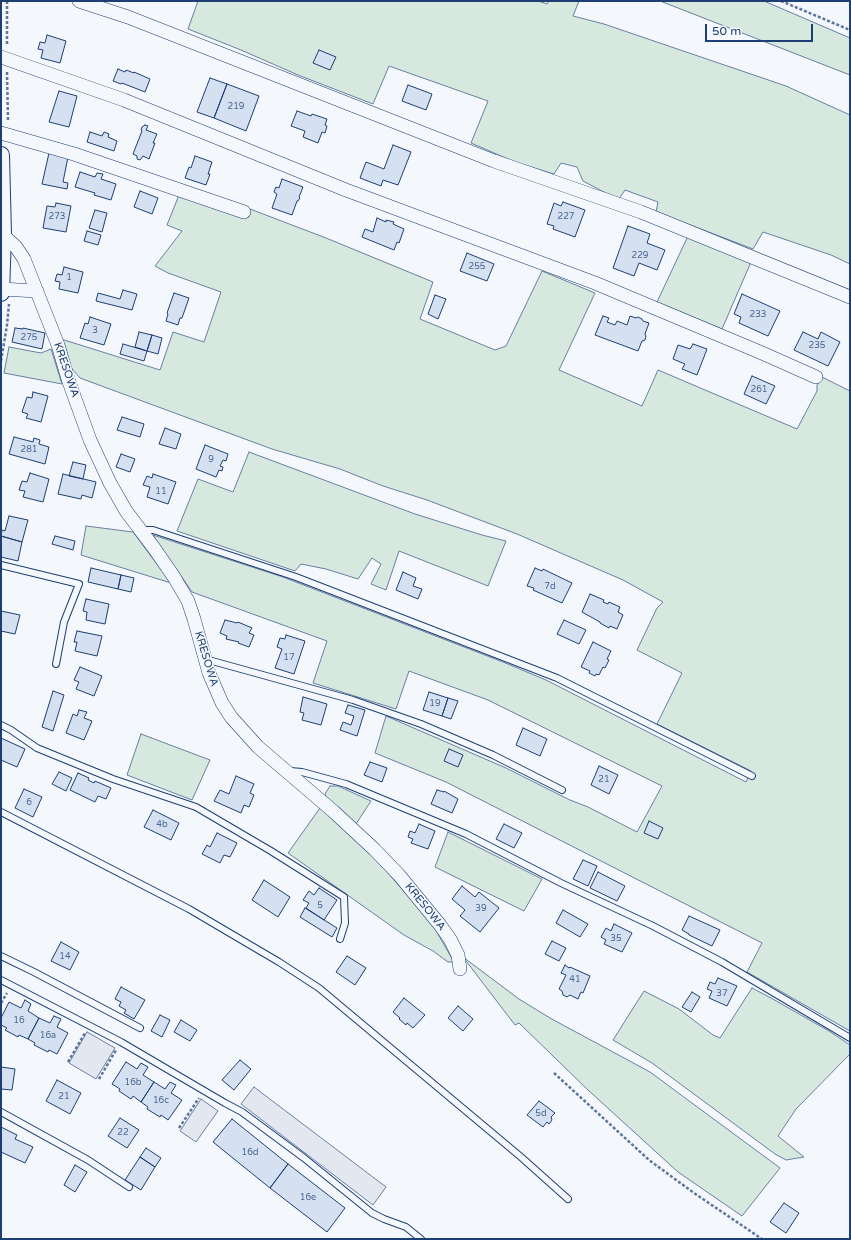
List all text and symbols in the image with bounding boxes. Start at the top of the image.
scale bar [707,16,815,42]
text: 50 m [712,24,741,38]
house number: 219 [228,102,244,112]
house number: 273 [49,212,65,222]
house number: 227 [558,212,574,222]
house number: 229 [632,251,648,261]
house number: 255 [469,262,485,272]
house number: 1 [66,273,72,283]
house number: 233 [750,310,766,320]
house number: 3 [92,326,98,336]
house number: 275 [21,333,37,343]
street label: KRESOWA [50,341,82,399]
house number: 235 [809,341,825,351]
house number: 261 [751,385,767,395]
house number: 281 [21,445,37,455]
house number: 9 [208,455,214,465]
house number: 11 [155,487,167,497]
house number: 7d [544,582,556,592]
street label: KRESOWA [191,630,221,688]
house number: 17 [283,653,295,663]
house number: 19 [429,699,441,709]
house number: 21 [598,775,610,785]
house number: 6 [26,798,32,808]
house number: 4b [156,820,168,830]
street label: KRESOWA [402,881,448,933]
house number: 5 [317,901,323,911]
house number: 39 [475,904,487,914]
house number: 35 [610,934,622,944]
house number: 14 [59,952,71,962]
house number: 41 [569,975,581,985]
house number: 37 [716,989,728,999]
house number: 16 [13,1016,25,1026]
house number: 16a [40,1031,56,1041]
house number: 16b [125,1078,141,1088]
house number: 21 [58,1092,70,1102]
house number: 16c [153,1096,169,1106]
house number: 5d [535,1109,547,1119]
house number: 22 [117,1128,129,1138]
house number: 16d [242,1148,258,1158]
house number: 16e [300,1193,316,1203]

